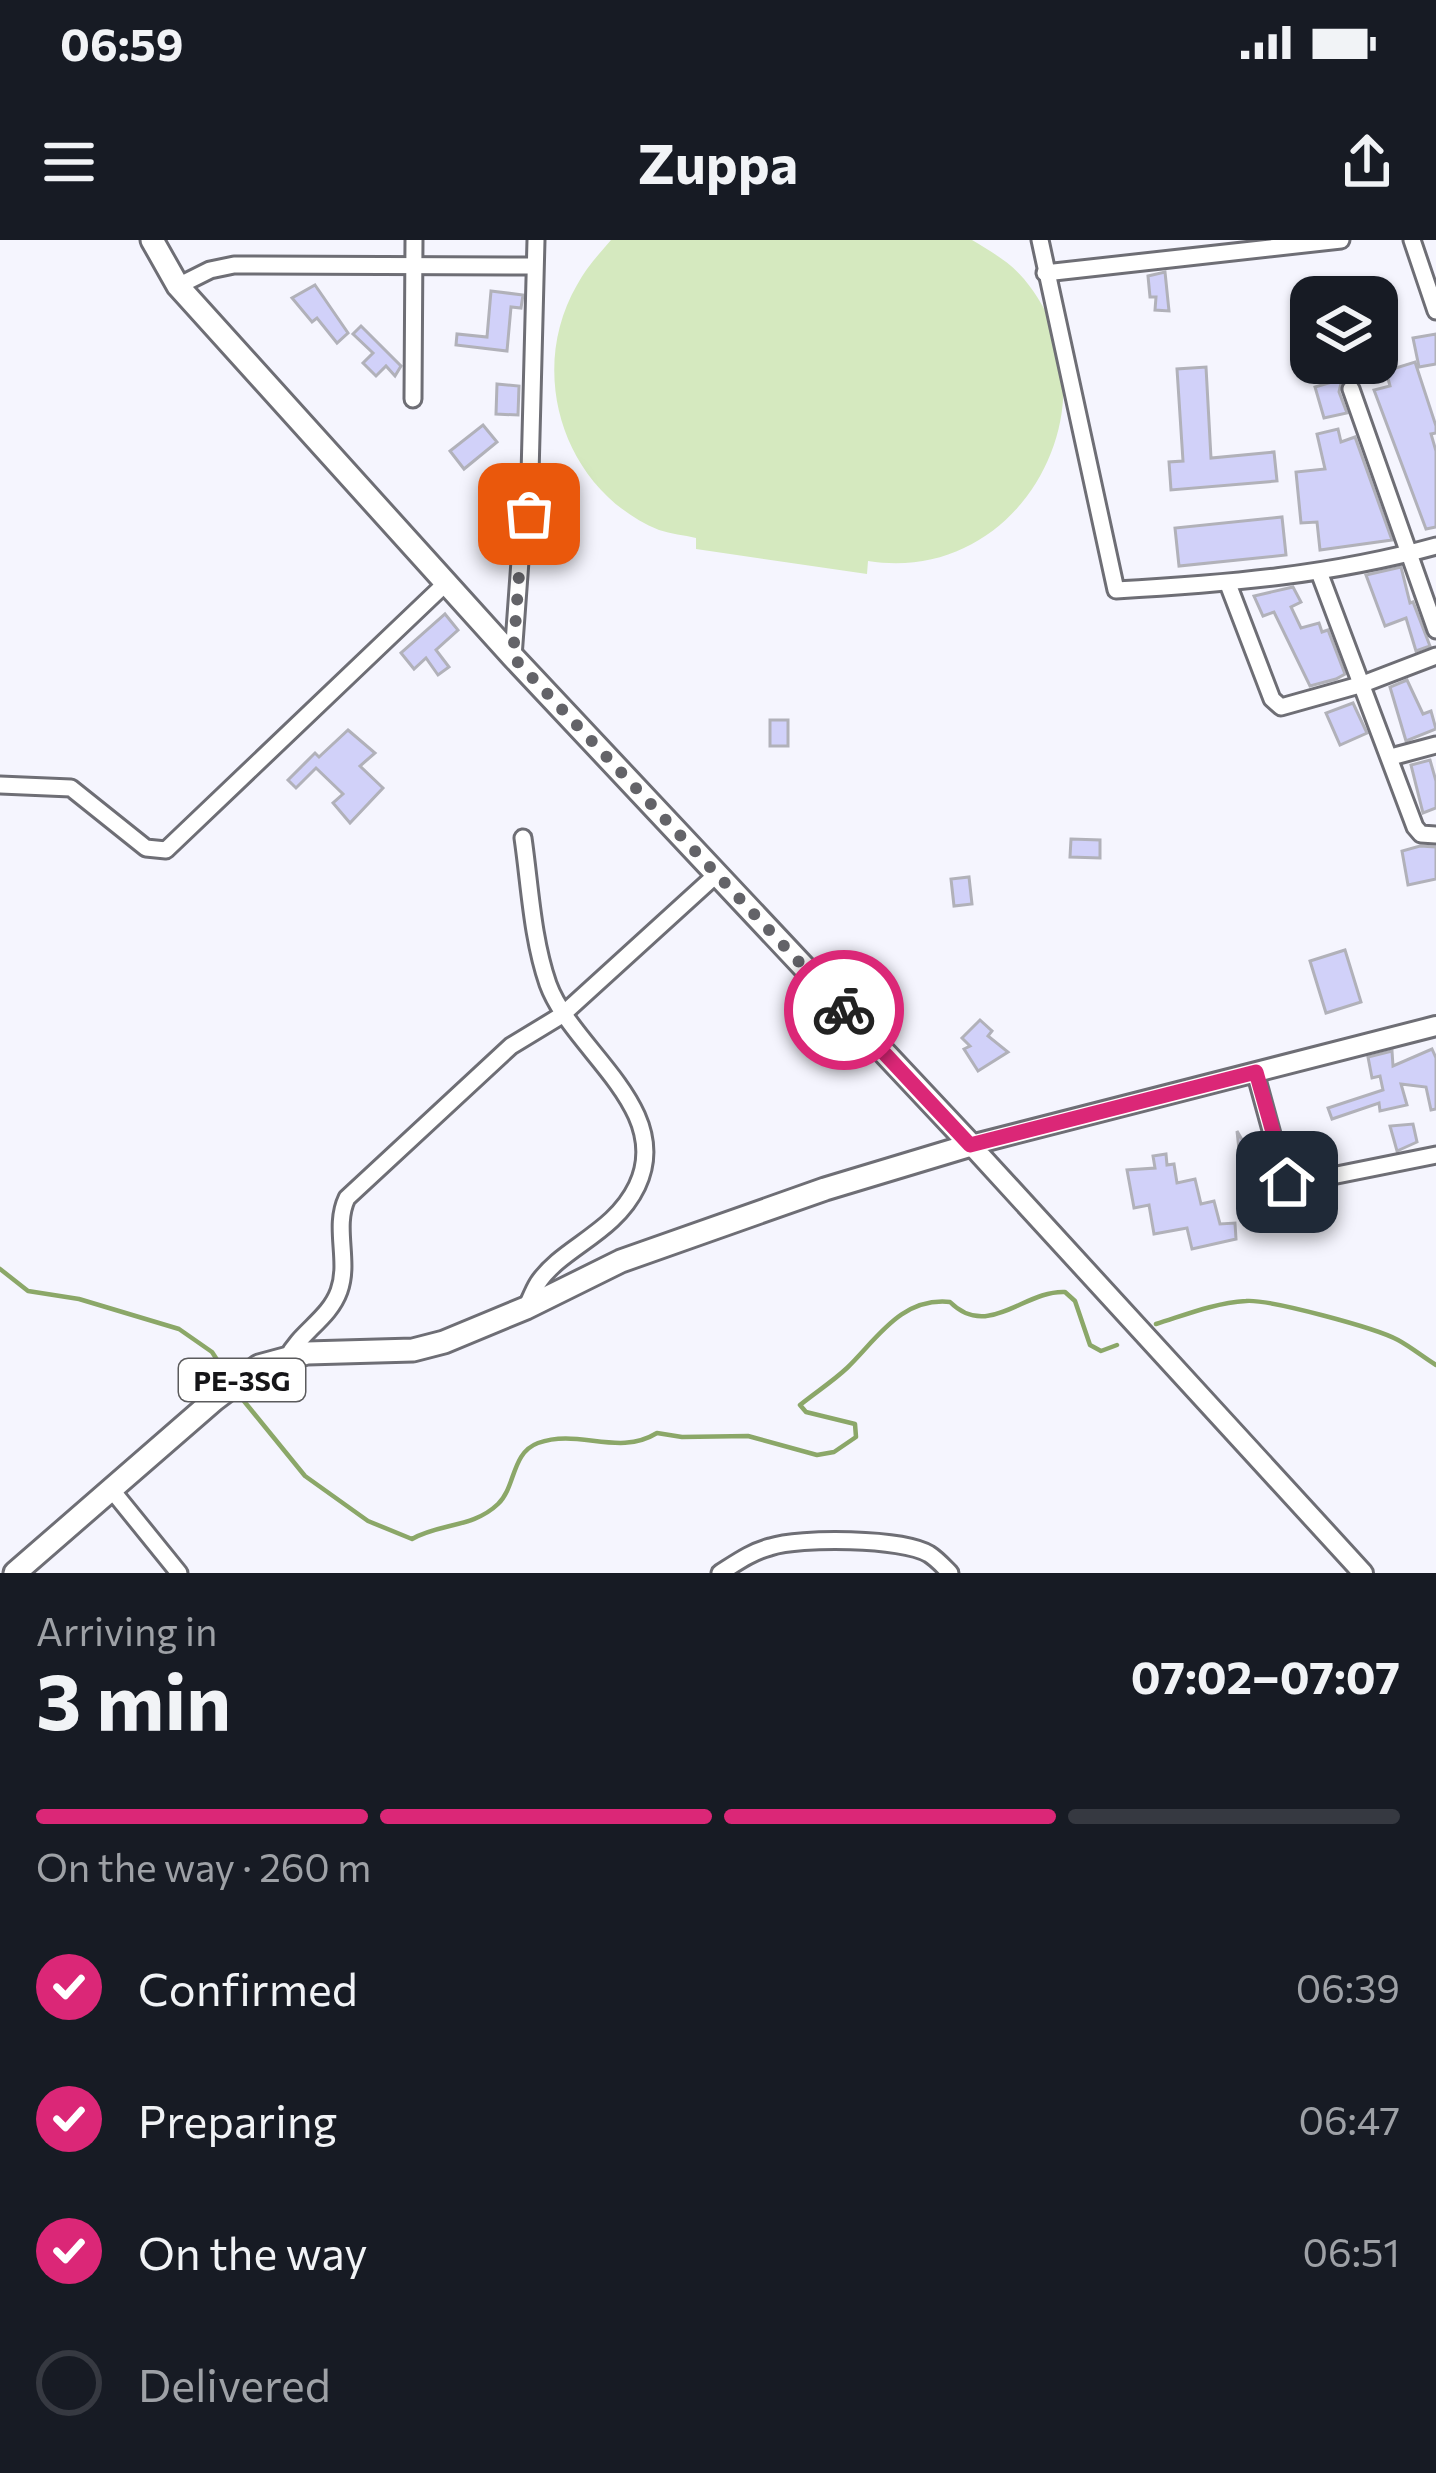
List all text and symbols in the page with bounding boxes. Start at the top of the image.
text: 06:59 [60,15,184,70]
icon: menu [36,129,102,195]
text: Zuppa [638,129,798,195]
icon: share [1334,129,1400,195]
map controls [1290,276,1398,384]
button: layers [1290,276,1398,384]
pin [478,463,580,565]
icon: bag [496,481,562,547]
courier [784,950,904,1070]
icon: bike [811,977,877,1043]
pin [1236,1131,1338,1233]
icon: home [1254,1149,1320,1215]
road number: PE-3SG [179,1359,305,1401]
text: Arriving in [36,1606,217,1654]
text: 07:02–07:07 [1131,1648,1400,1703]
text: 3 min [36,1651,231,1746]
text: On the way · 260 m [36,1842,371,1890]
icon: check [36,1954,102,2020]
text: Confirmed [138,1960,358,2015]
text: 06:39 [1296,1963,1400,2011]
icon: check [36,2086,102,2152]
text: Preparing [138,2092,337,2147]
text: 06:47 [1298,2095,1400,2143]
icon: check [36,2218,102,2284]
text: On the way [138,2224,368,2279]
text: 06:51 [1303,2227,1400,2275]
text: Delivered [138,2356,331,2411]

